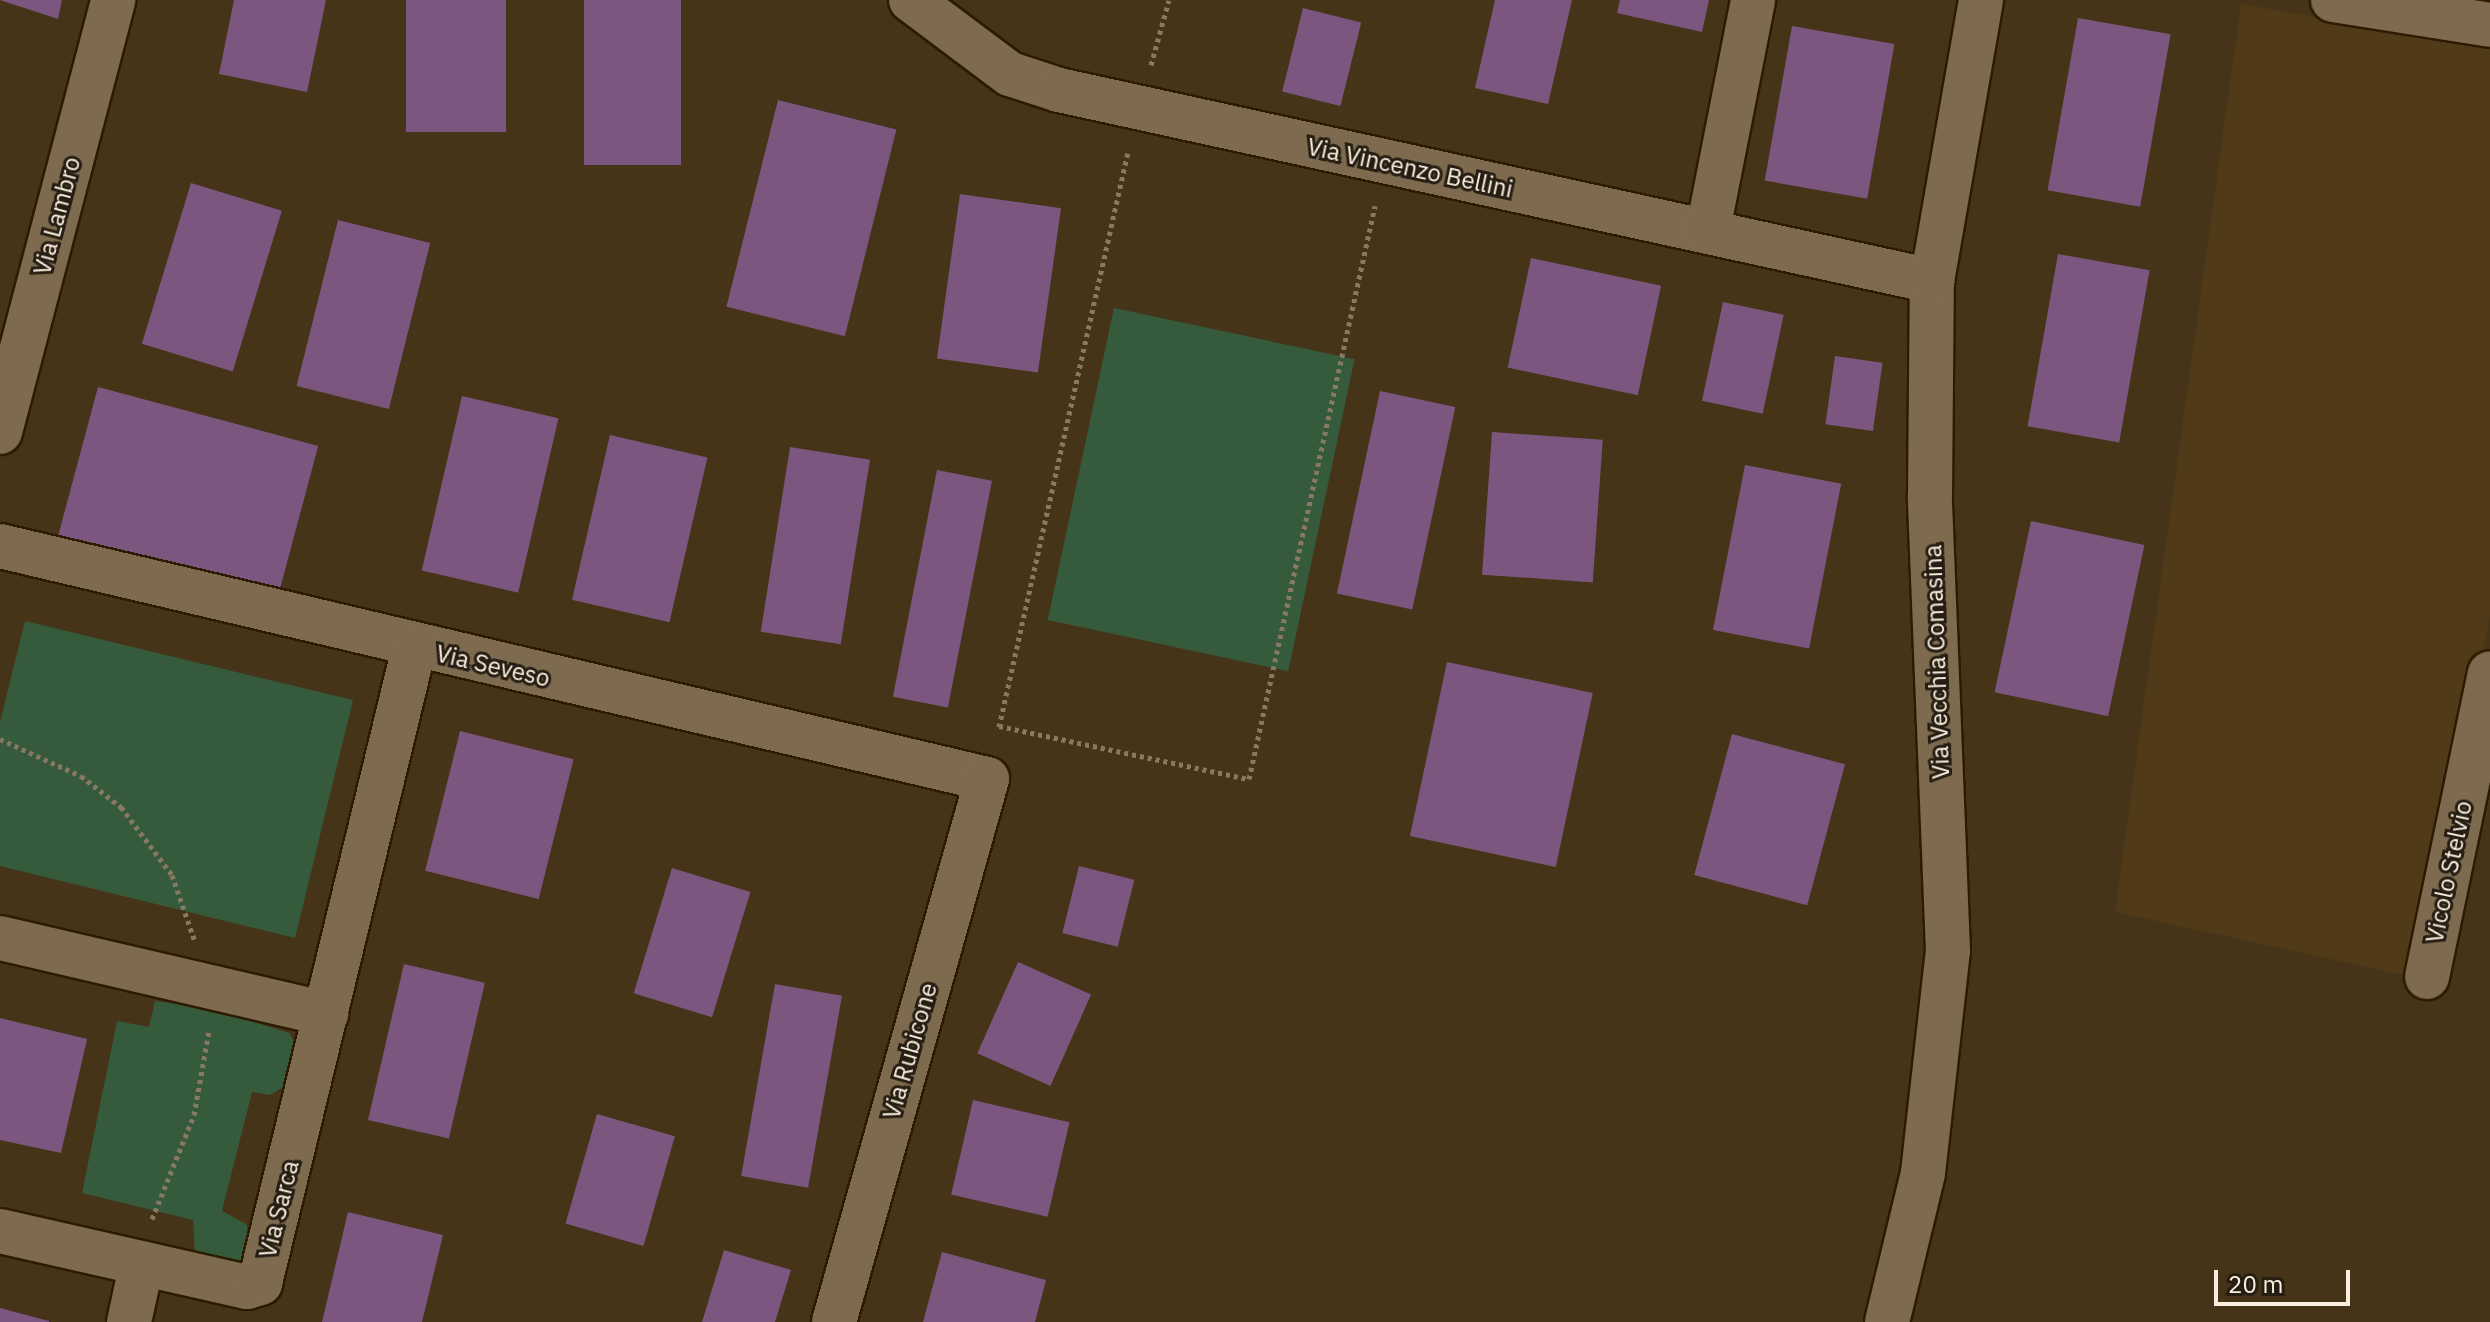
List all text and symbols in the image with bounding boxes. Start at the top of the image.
street label: Via Vincenzo Bellini [1305,132,1515,204]
street label: Via Lambro [27,154,87,278]
street label: Via Vecchia Comasina [1919,544,1955,780]
street label: Via Seveso [433,639,553,693]
street label: Vicolo Stelvio [2420,798,2478,946]
street label: Via Rubicone [877,980,943,1122]
street label: Via Sarca [253,1157,305,1261]
scale bar [2218,1254,2354,1304]
text: 20 m [2228,1268,2283,1300]

